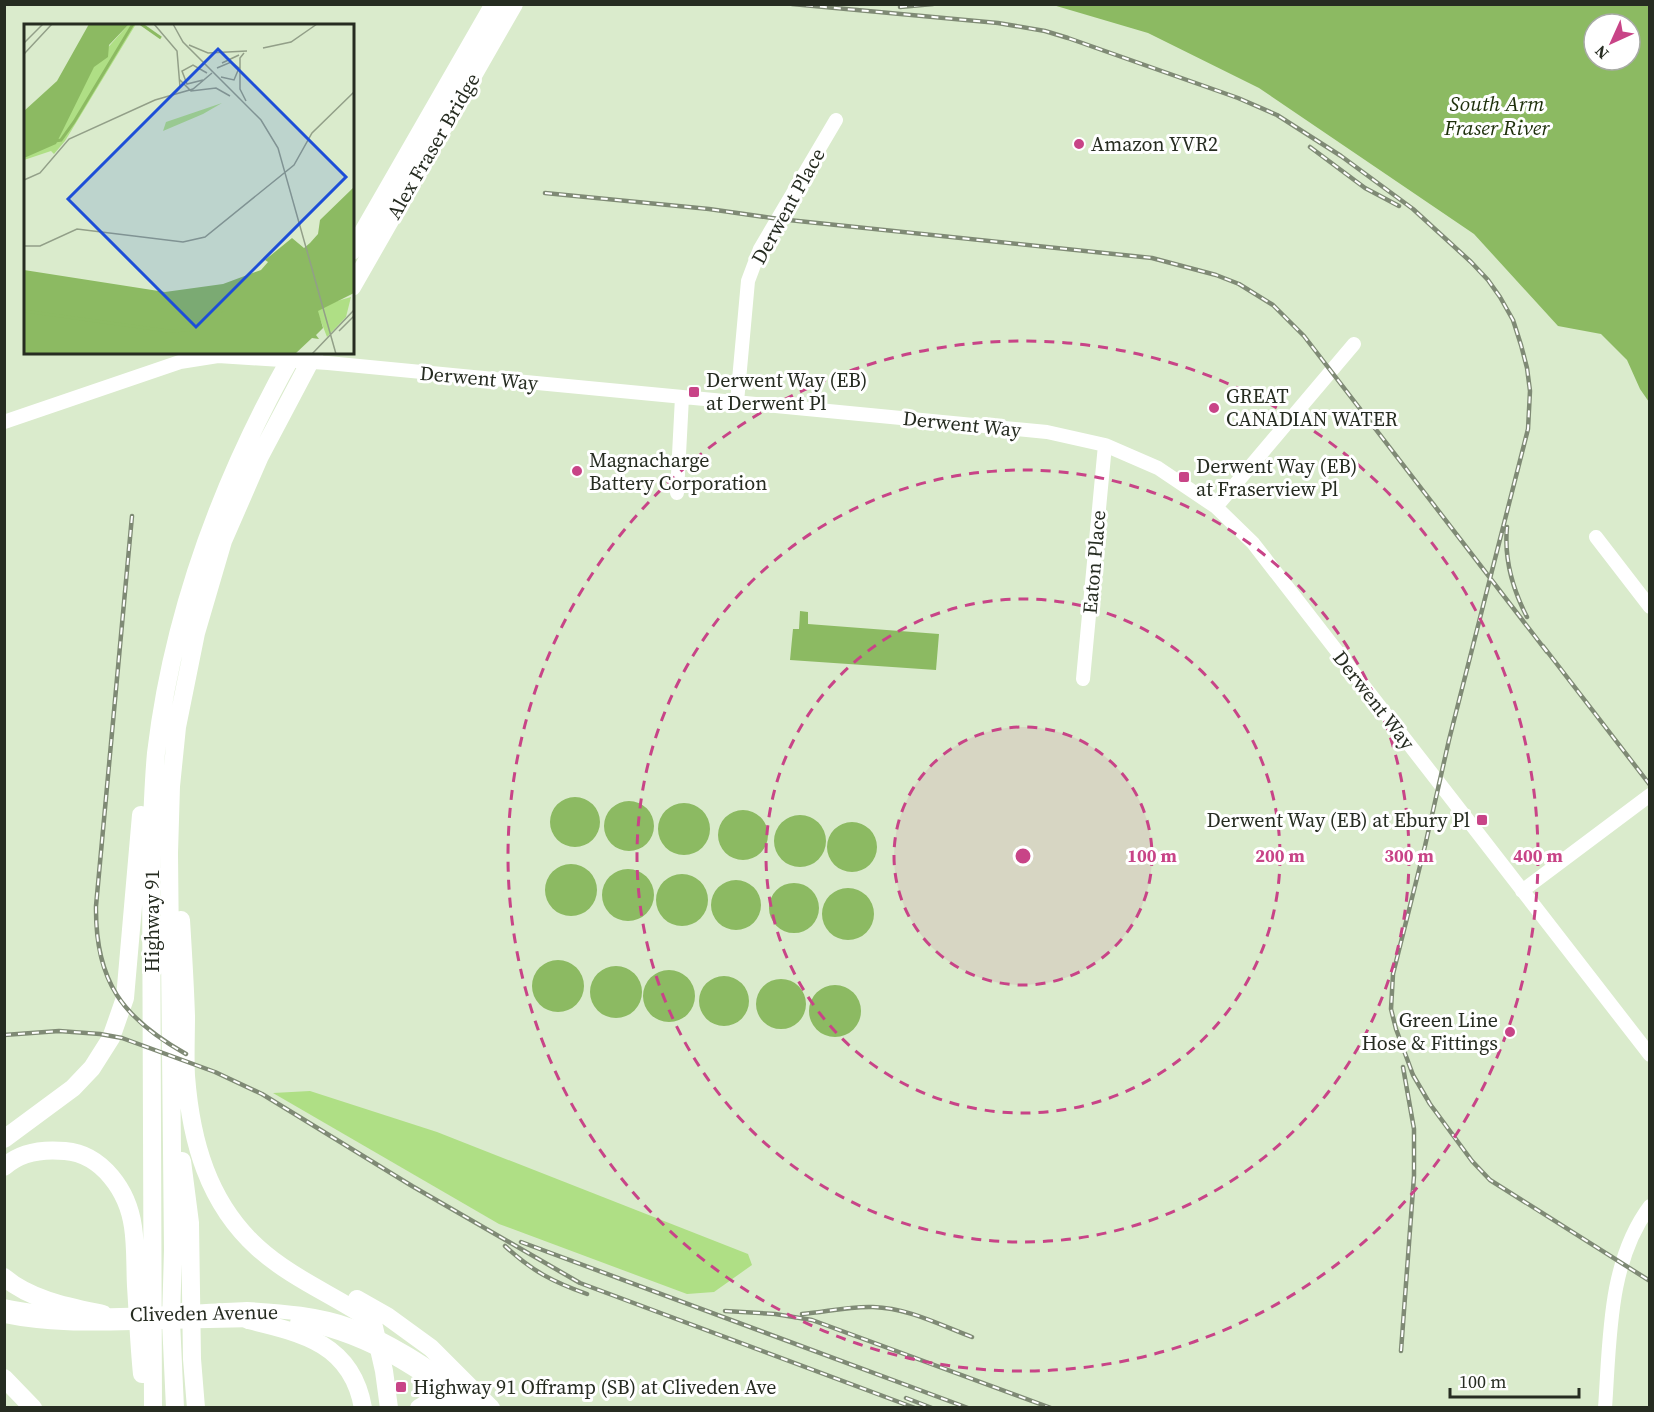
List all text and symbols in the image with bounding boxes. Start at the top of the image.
north arrow [1582,12,1642,72]
inset map [24,24,354,354]
text: N [1589,40,1613,65]
street label: Alex Fraser Bridge [380,68,486,224]
water label: South Arm Fraser River [1443,89,1550,142]
place label: Amazon YVR2 [1091,130,1218,158]
marker: Amazon YVR2 [1072,137,1086,151]
street label: Derwent Place [744,143,832,269]
street label: Derwent Way [419,359,540,397]
place label: Derwent Way (EB) at Derwent Pl [706,366,867,417]
place label: GREAT CANADIAN WATER [1226,382,1398,433]
marker: Derwent Way (EB) at Derwent Pl [687,385,701,399]
marker: GREAT CANADIAN WATER [1207,401,1221,415]
street label: Derwent Way [901,404,1023,444]
place label: Magnacharge Battery Corporation [589,446,767,497]
place label: Derwent Way (EB) at Fraserview Pl [1196,452,1357,503]
marker: Magnacharge Battery Corporation [570,464,584,478]
marker: Derwent Way (EB) at Fraserview Pl [1177,470,1191,484]
street label: Eaton Place [1076,509,1112,615]
street label: Derwent Way [1326,645,1422,756]
place label: Derwent Way (EB) at Ebury Pl [1206,806,1470,834]
marker: Derwent Way (EB) at Ebury Pl [1475,813,1489,827]
text: 100 m [1127,843,1177,868]
text: 200 m [1255,843,1305,868]
text: 300 m [1384,843,1434,868]
text: 400 m [1513,843,1563,868]
centre of rings [1013,846,1033,866]
street label: Highway 91 [138,869,166,973]
place label: Green Line Hose & Fittings [1361,1006,1498,1057]
marker: Green Line Hose & Fittings [1503,1025,1517,1039]
street label: Cliveden Avenue [130,1298,278,1328]
scale bar [1450,1361,1579,1399]
text: 100 m [1459,1369,1506,1394]
place label: Highway 91 Offramp (SB) at Cliveden Ave [413,1373,776,1401]
marker: Highway 91 Offramp (SB) at Cliveden Ave [394,1380,408,1394]

